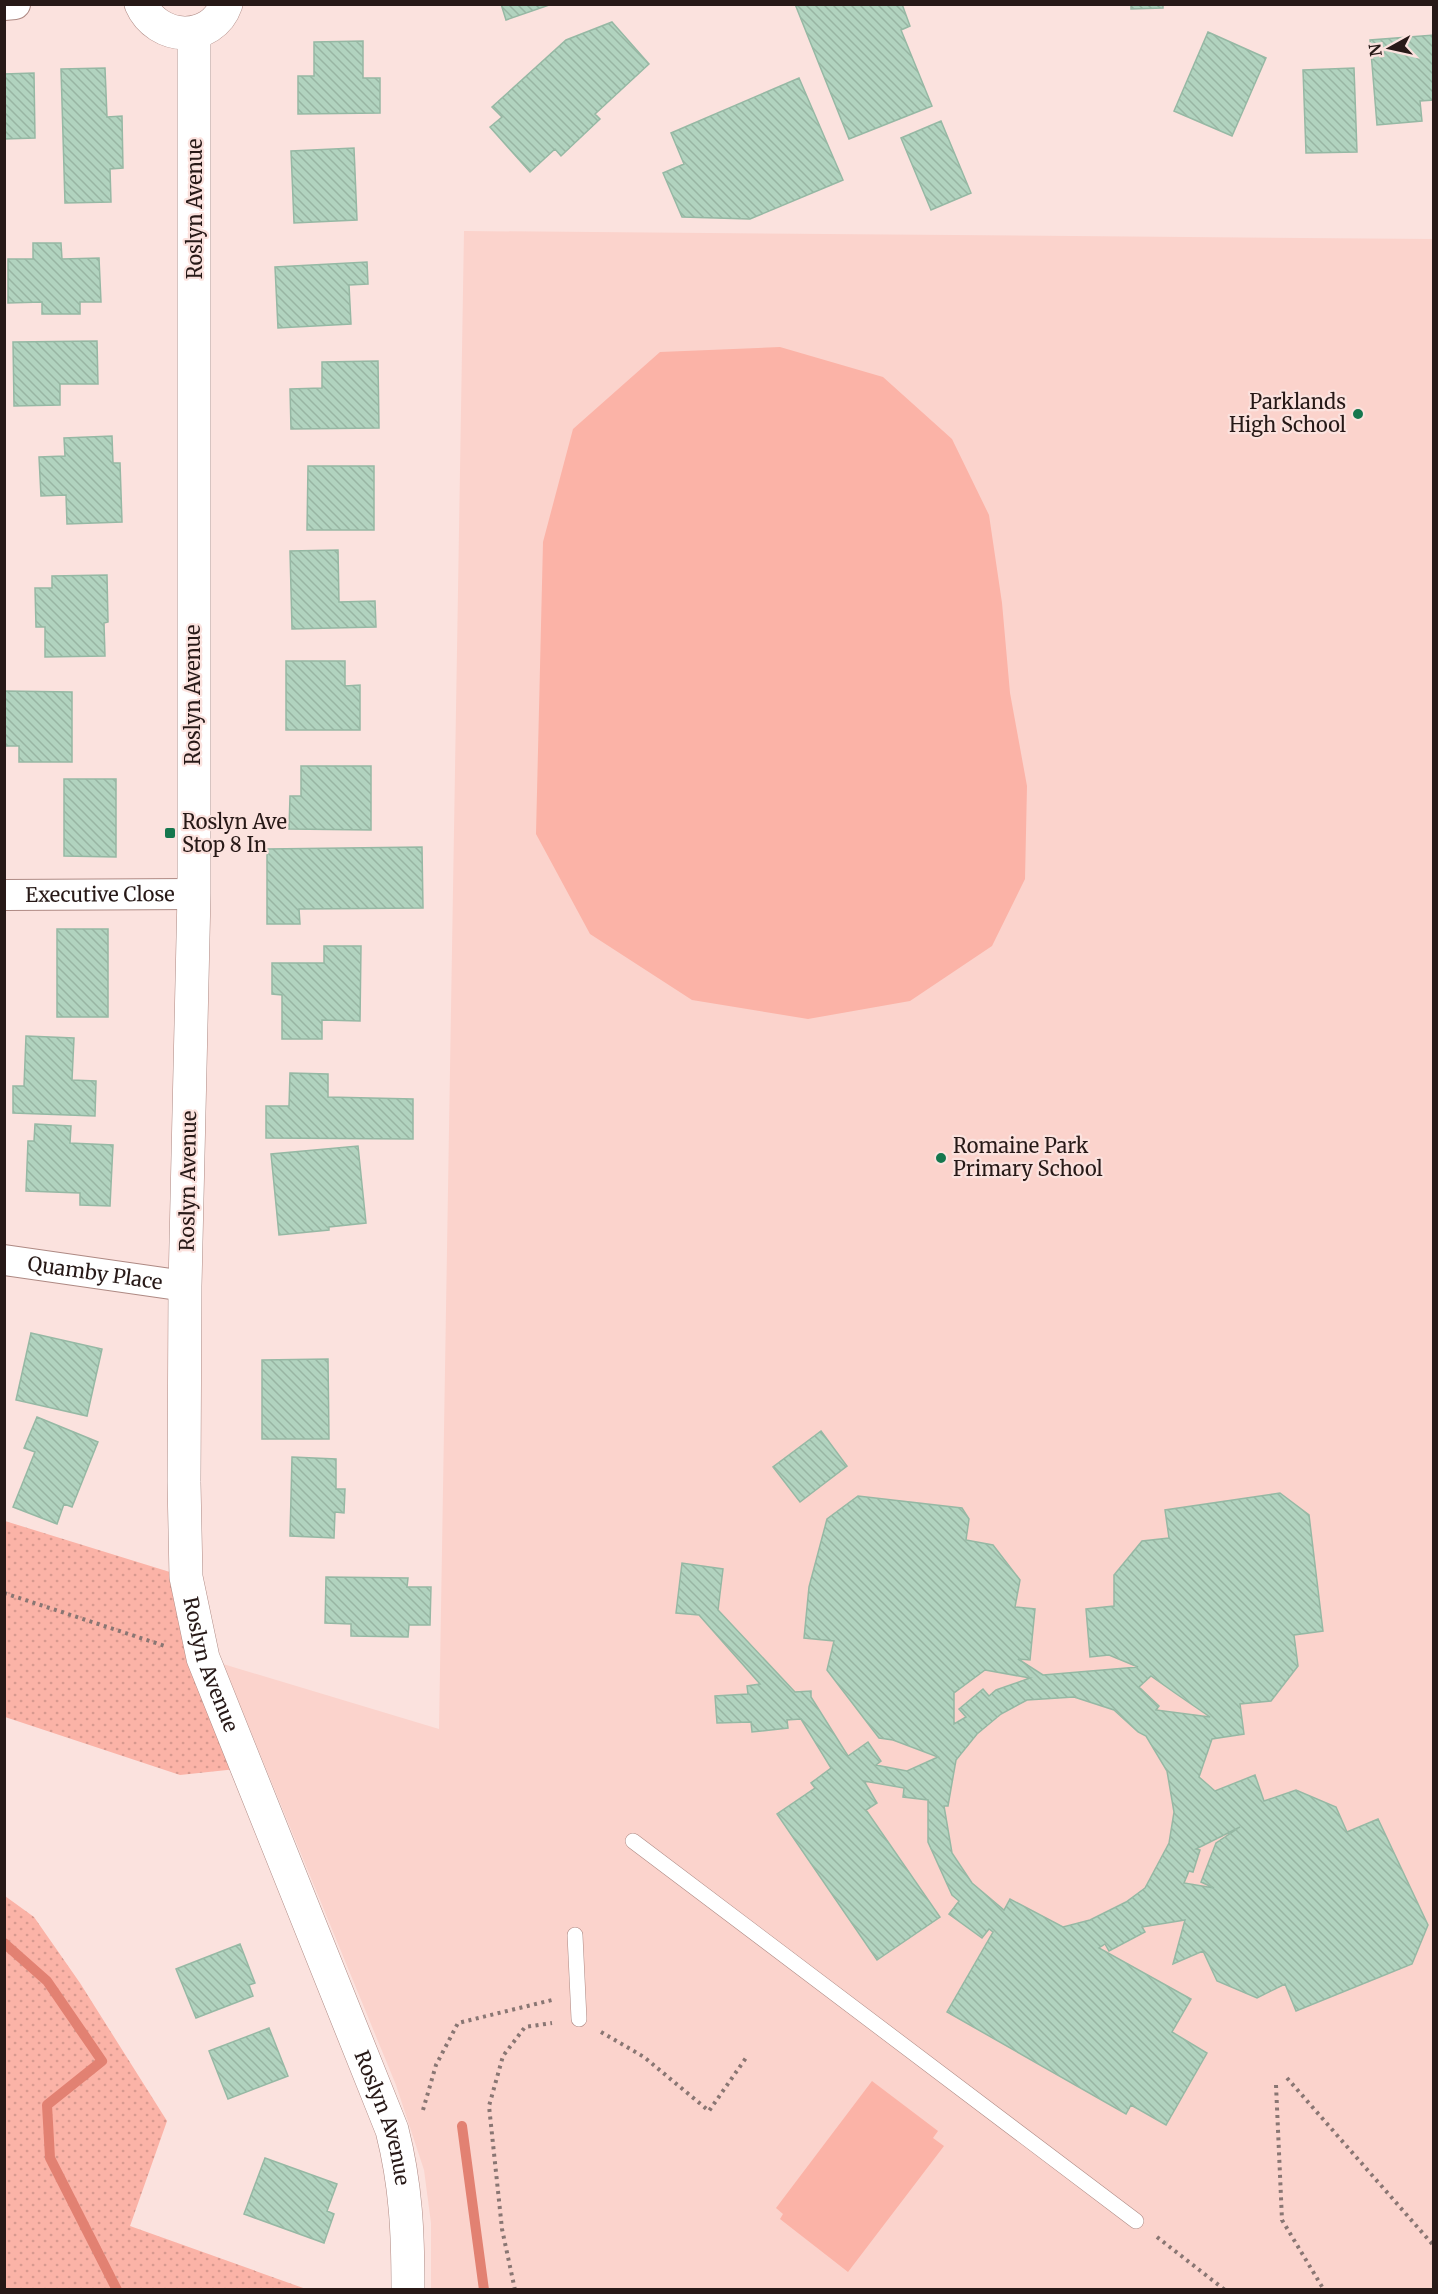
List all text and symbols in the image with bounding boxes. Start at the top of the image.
north arrow [1360,18,1420,78]
text: N [1364,42,1386,58]
street label: Roslyn Avenue [182,139,207,279]
place label: Parklands High School [1229,389,1346,437]
marker: Parklands High School [1351,407,1365,421]
street label: Roslyn Avenue [180,625,205,765]
place label: Roslyn Ave Stop 8 In [182,809,287,857]
marker: Roslyn Ave Stop 8 In [163,826,177,840]
street label: Executive Close [25,881,175,907]
street label: Roslyn Avenue [174,1110,201,1252]
place label: Romaine Park Primary School [953,1133,1103,1181]
marker: Romaine Park Primary School [934,1151,948,1165]
street label: Quamby Place [26,1251,164,1295]
street label: Roslyn Avenue [178,1594,244,1735]
street label: Roslyn Avenue [349,2047,416,2187]

